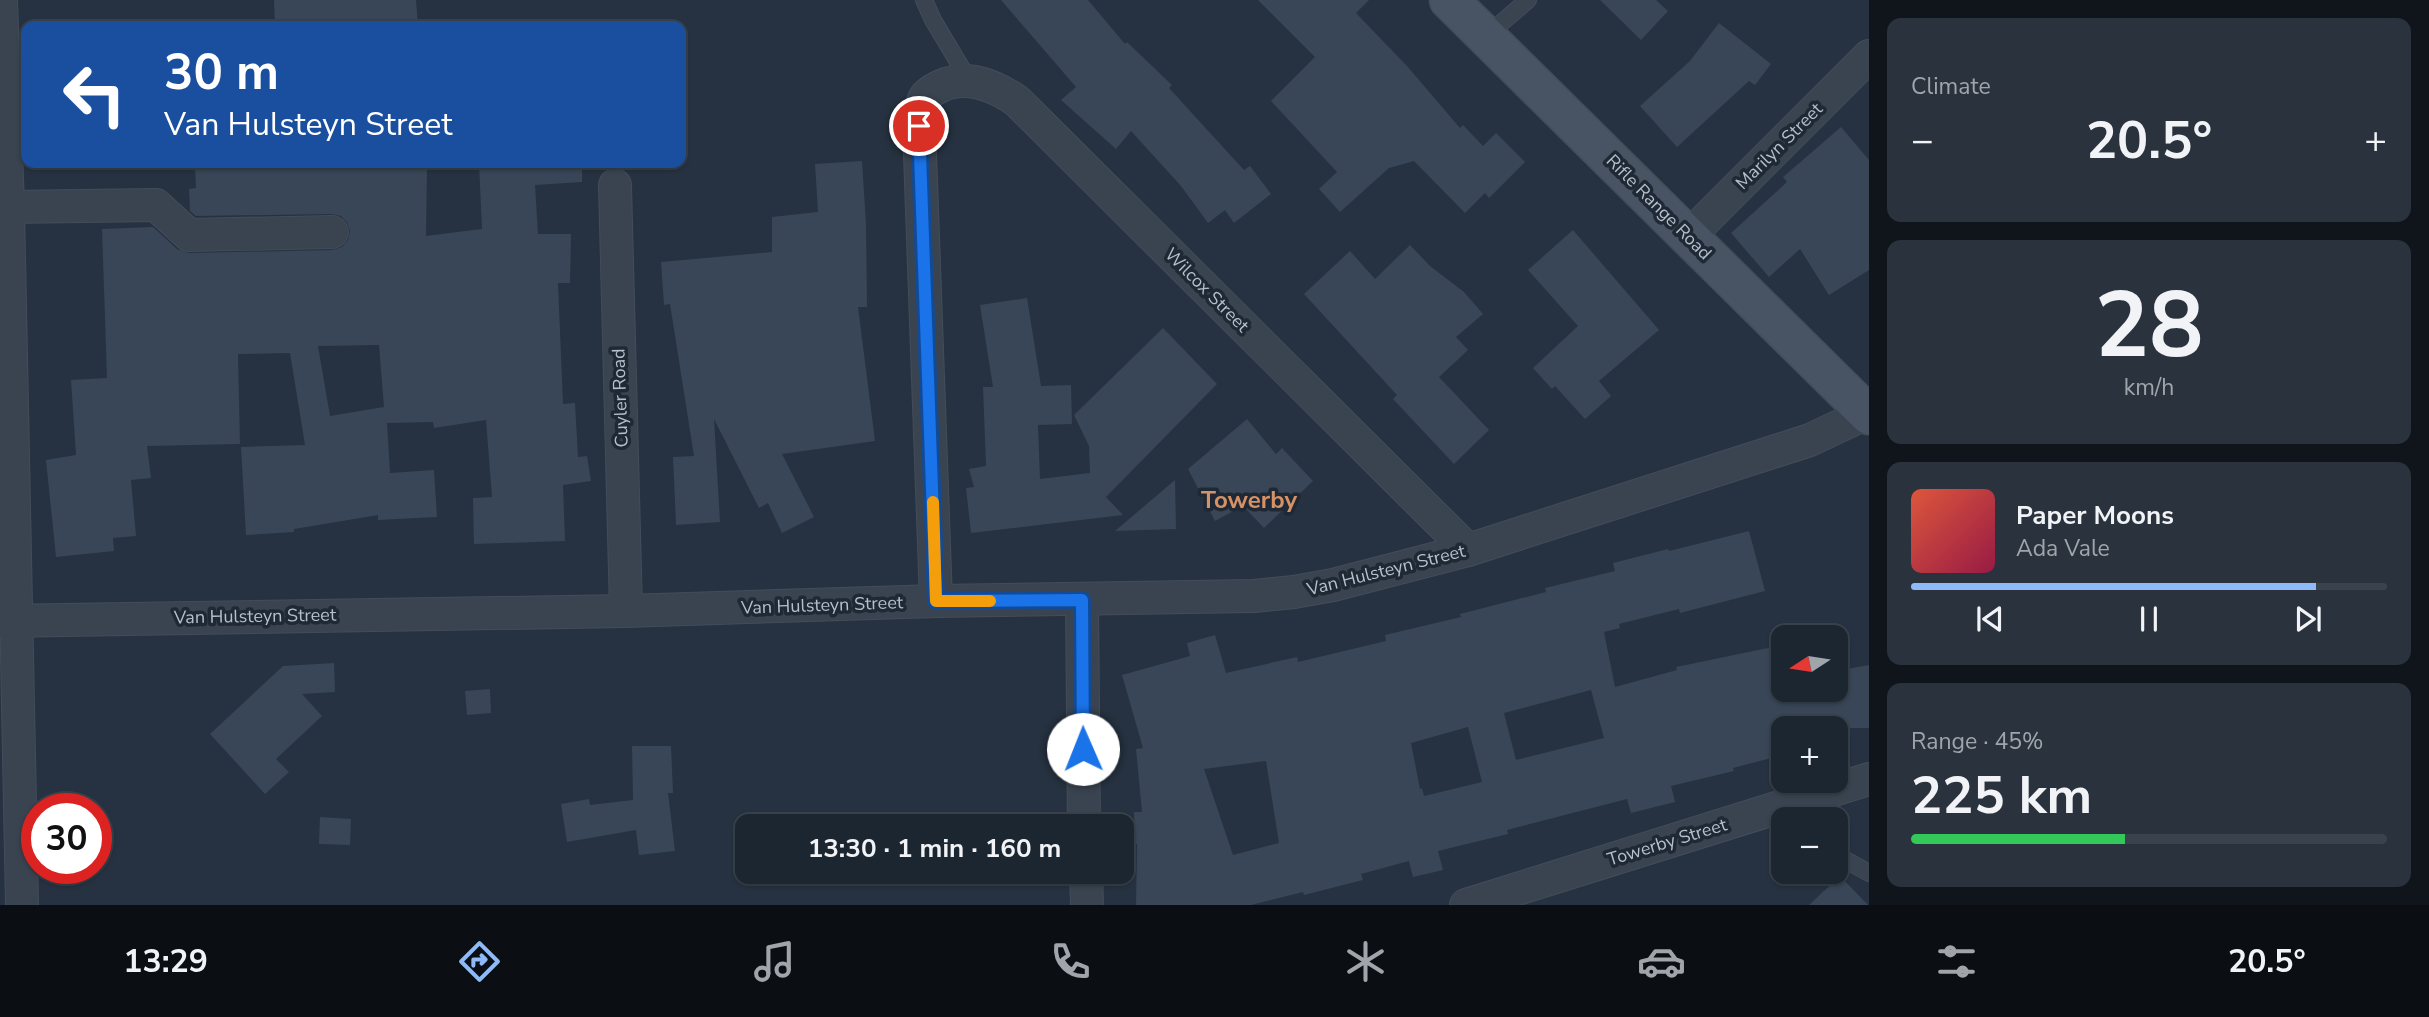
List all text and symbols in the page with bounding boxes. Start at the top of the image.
text: 30 m [164,39,279,106]
icon: left [49,49,140,140]
text: Climate [1911,71,1991,102]
pin [889,96,949,156]
street label: Marilyn Street [1730,97,1828,195]
text: Van Hulsteyn Street [164,103,452,146]
text: 20.5° [2086,105,2212,176]
icon: arrive [900,107,938,145]
text: − [1911,115,1934,166]
text: + [2364,115,2387,166]
street label: Rifle Range Road [1601,149,1717,265]
street label: Wilcox Street [1159,242,1255,338]
text: 28 [2094,264,2204,388]
street label: Cuyler Road [606,348,634,448]
text: km/h [2124,372,2174,403]
district label: Towerby [1201,484,1297,516]
text: Paper Moons [2016,498,2174,533]
text: Ada Vale [2016,533,2110,564]
street label: Van Hulsteyn Street [1303,539,1468,602]
street label: Van Hulsteyn Street [740,590,904,620]
icon: previous [1971,600,2009,638]
icon: pause [2130,600,2168,638]
icon: next [2289,600,2327,638]
street label: Van Hulsteyn Street [173,603,337,629]
north arrow [1771,625,1848,702]
map controls [1771,625,1848,884]
position arrow [1046,712,1120,786]
button: + [1771,716,1848,793]
text: Range · 45% [1911,726,2043,757]
text: 225 km [1911,760,2092,831]
speed limit sign: 30 [21,793,112,884]
button: − [1771,807,1848,884]
street label: Towerby Street [1604,812,1730,872]
text: 13:30 · 1 min · 160 m [808,831,1061,866]
icon: directions [455,937,504,986]
icon: music [750,937,799,986]
icon: phone [1046,937,1095,986]
icon: climate [1341,937,1390,986]
icon: car [1637,937,1686,986]
icon: filters [1932,937,1981,986]
text: 13:29 [123,940,208,983]
text: 20.5° [2228,940,2306,983]

